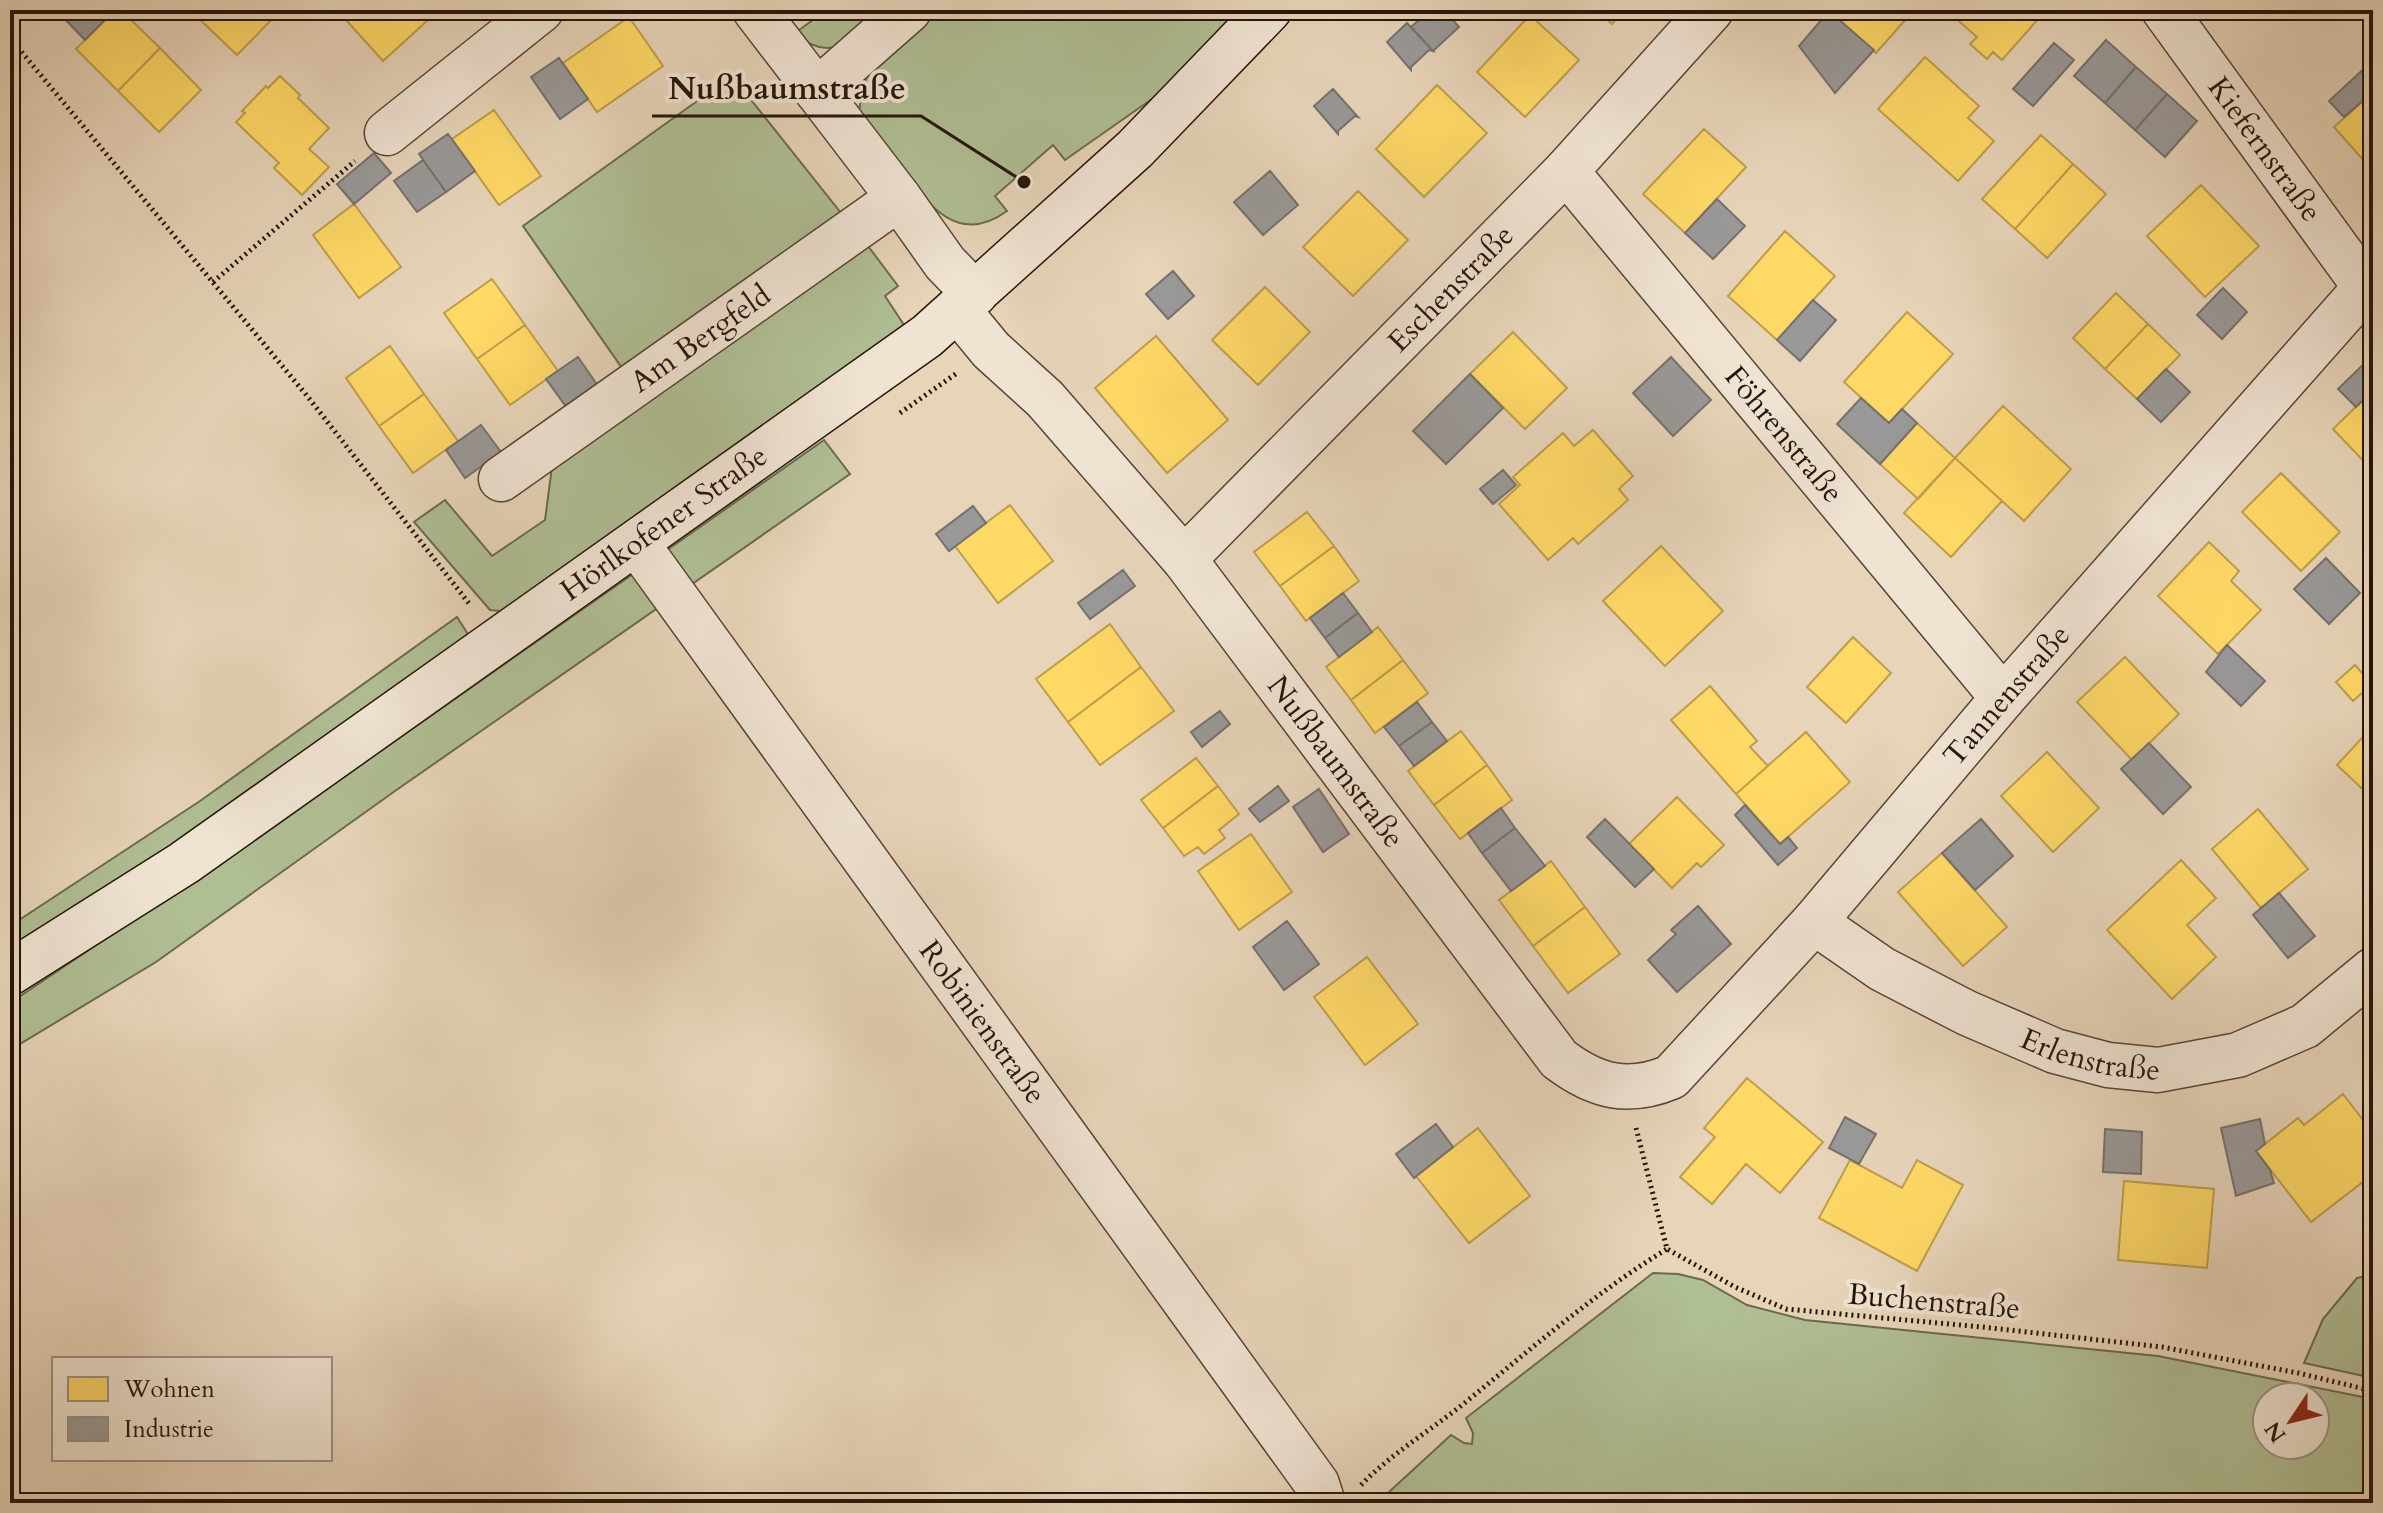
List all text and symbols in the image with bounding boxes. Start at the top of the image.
callout: Nußbaumstraße [652,60,921,116]
text: Nußbaumstraße [668,67,906,111]
street label: Kiefernstraße [2198,69,2331,230]
street label: Eschenstraße [1379,216,1523,362]
street label: Am Bergfeld [622,275,779,402]
street label: Föhrenstraße [1715,357,1853,512]
street label: Hörlkofener Straße [552,436,776,611]
street label: Tannenstraße [1934,616,2079,775]
street label: Nußbaumstraße [1257,667,1414,857]
street label: Robinienstraße [909,932,1055,1112]
street label: Erlenstraße [2014,1019,2162,1091]
street label: Buchenstraße [1846,1274,2022,1329]
legend [52,1357,332,1461]
text: Wohnen [123,1373,215,1406]
north arrow [2251,1381,2331,1461]
text: Industrie [124,1413,214,1446]
text: N [2258,1415,2293,1448]

